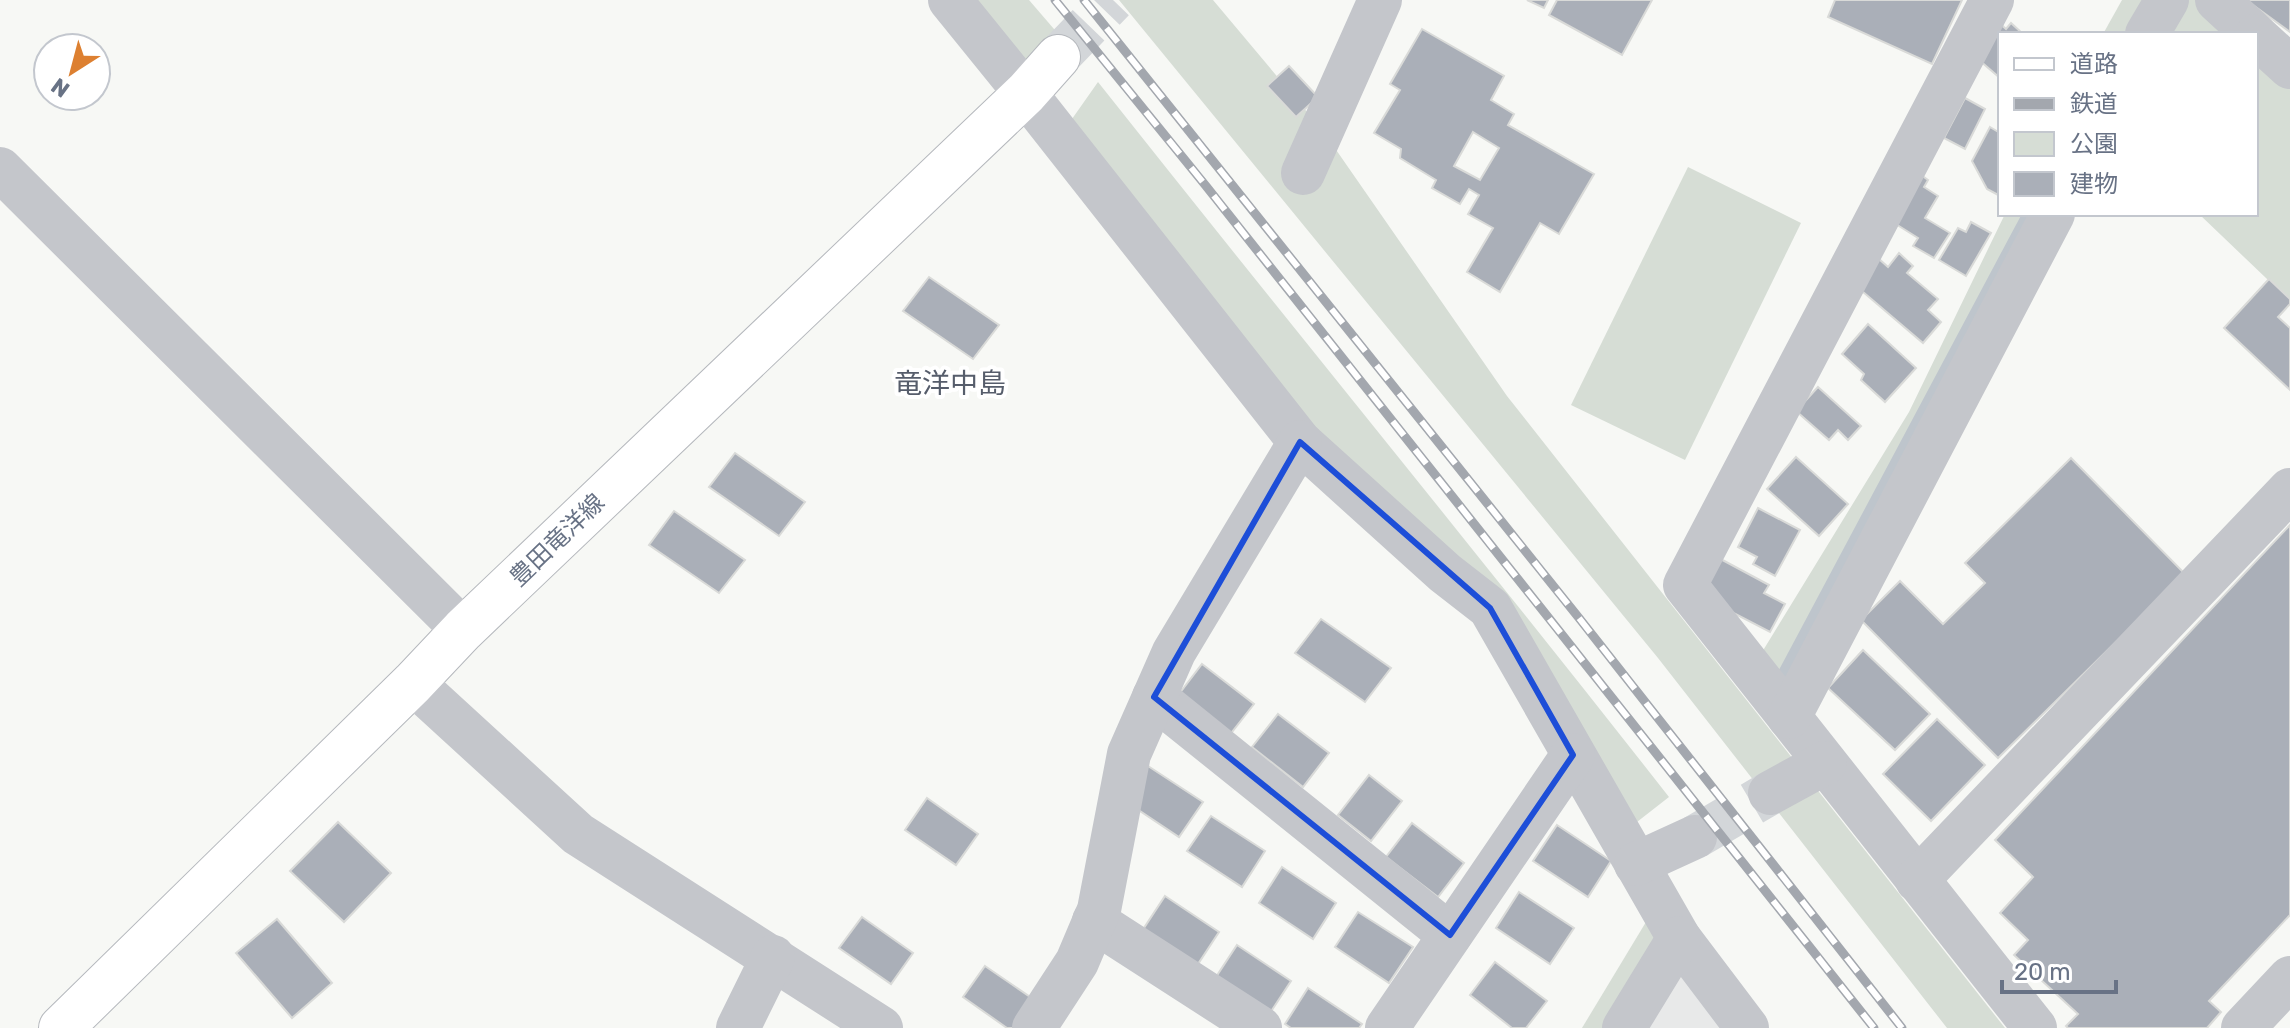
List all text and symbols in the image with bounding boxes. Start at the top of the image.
north arrow [32,32,112,112]
legend [1998,32,2258,216]
text: 道路 [2070,50,2118,78]
text: N [46,72,75,103]
text: 鉄道 [2070,90,2118,118]
text: 公園 [2070,130,2118,158]
text: 建物 [2070,170,2118,198]
district label: 竜洋中島 [894,367,1006,400]
street label: 豊田竜洋線 [504,488,610,592]
scale bar [2002,944,2116,994]
text: 20 m [2014,958,2071,986]

